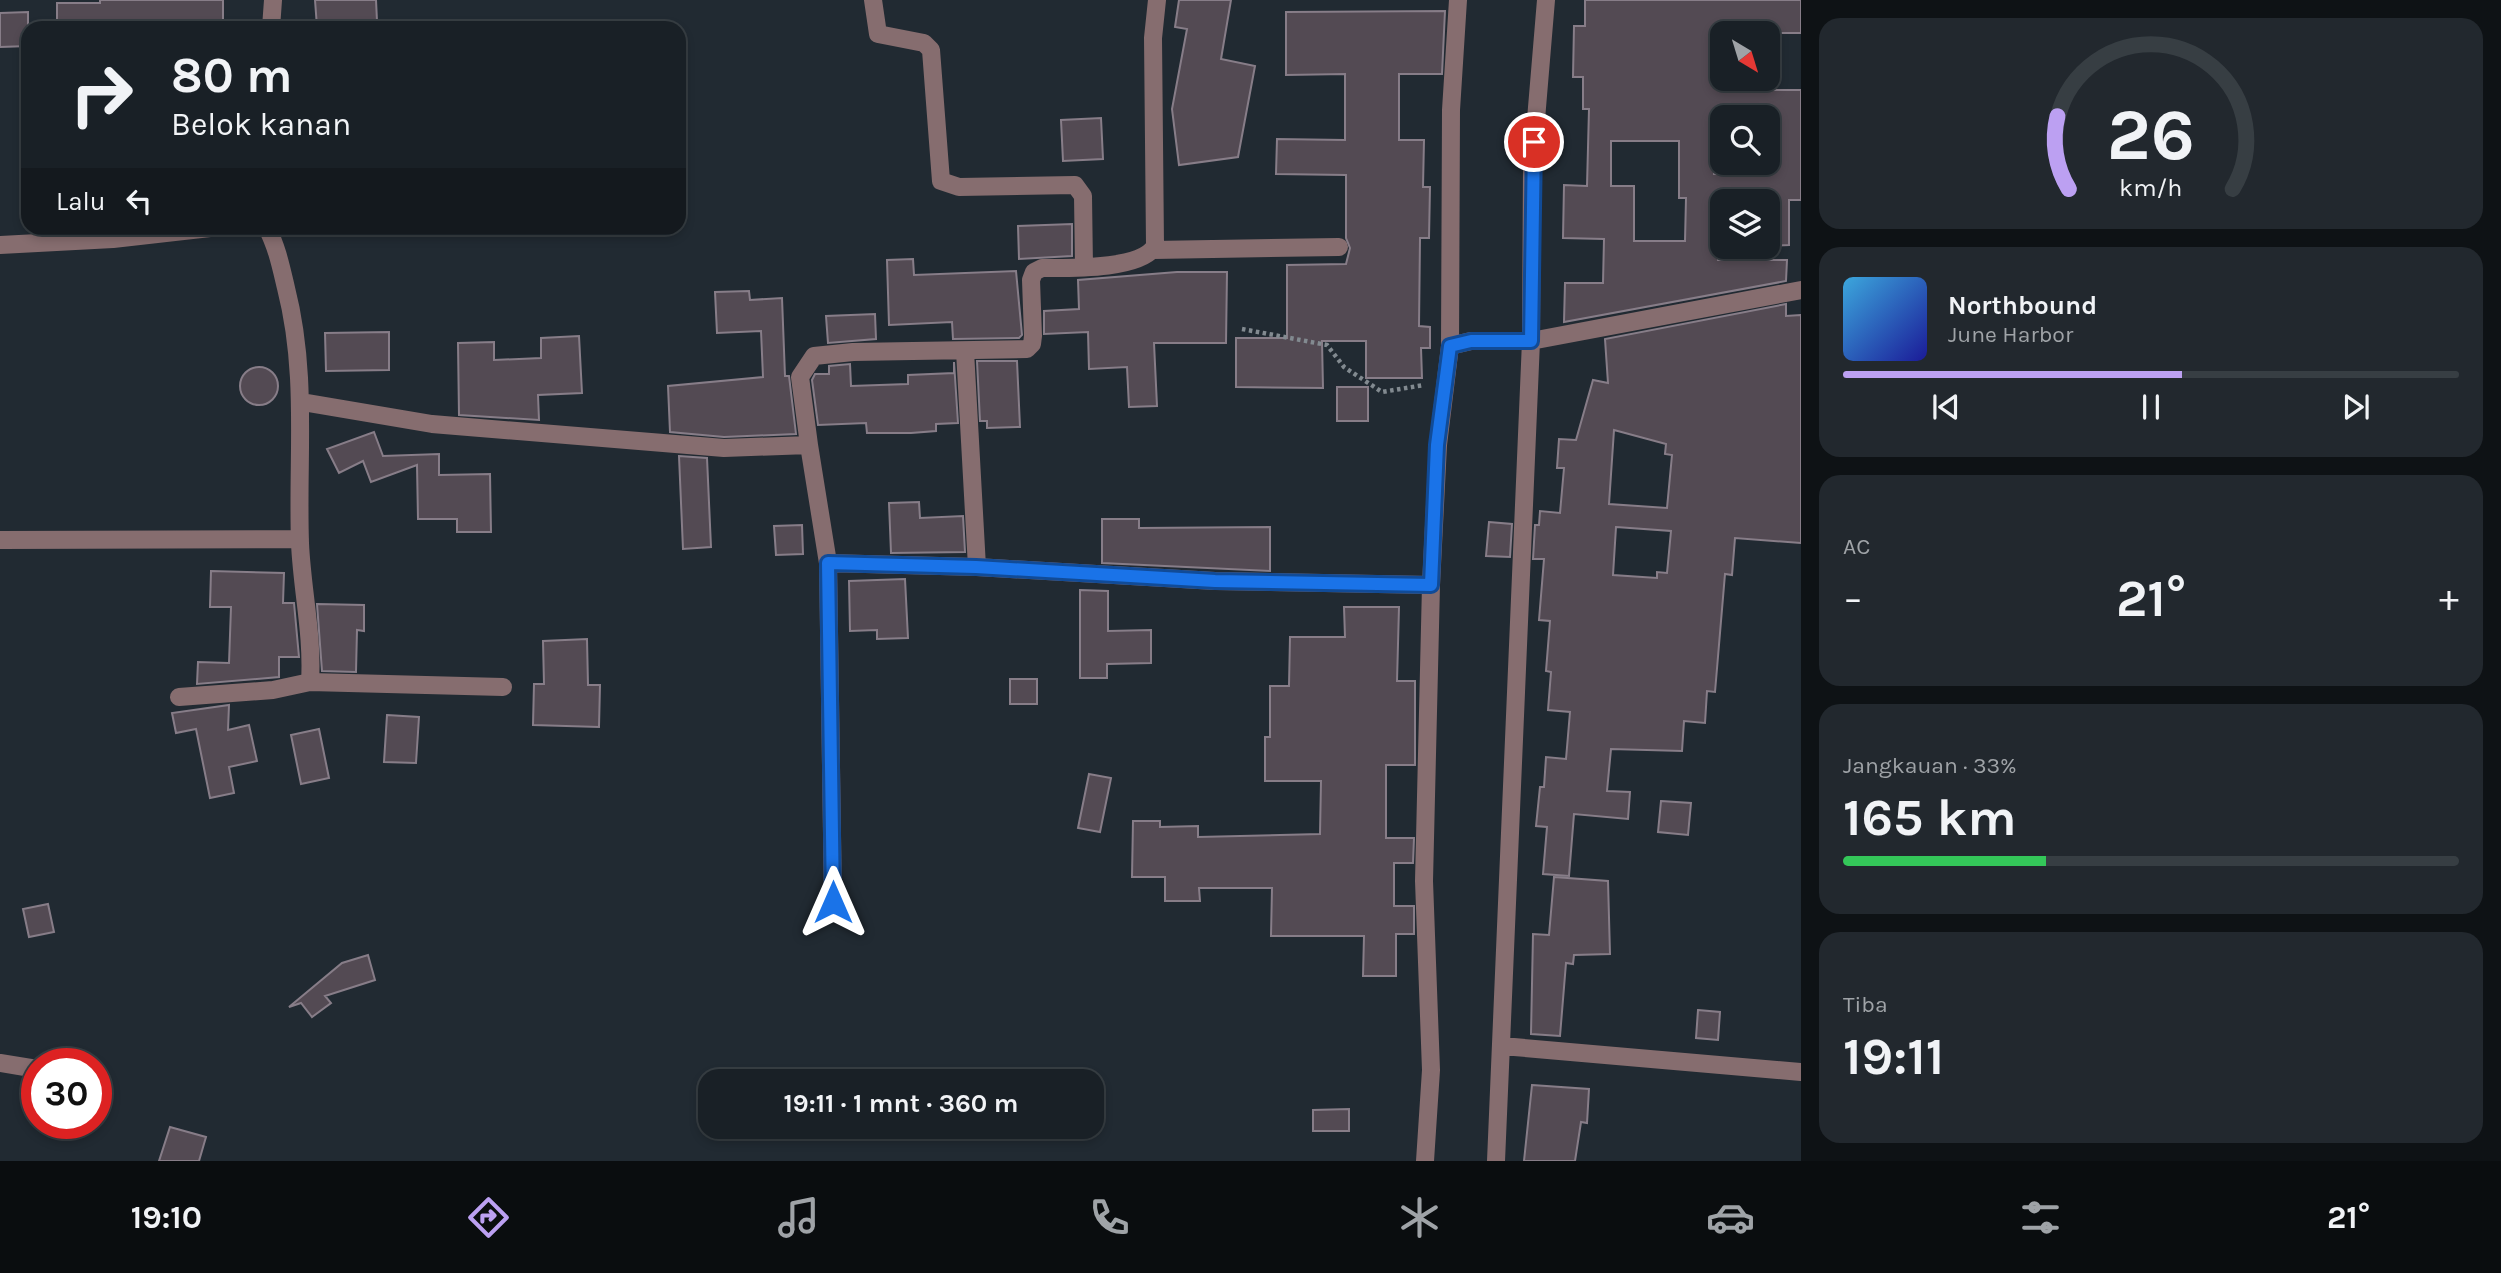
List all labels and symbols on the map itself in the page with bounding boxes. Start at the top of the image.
north arrow [1710,21,1780,91]
pin [1504,112,1564,172]
position arrow [796,865,870,939]
speed limit sign: 30 [21,1048,112,1139]

